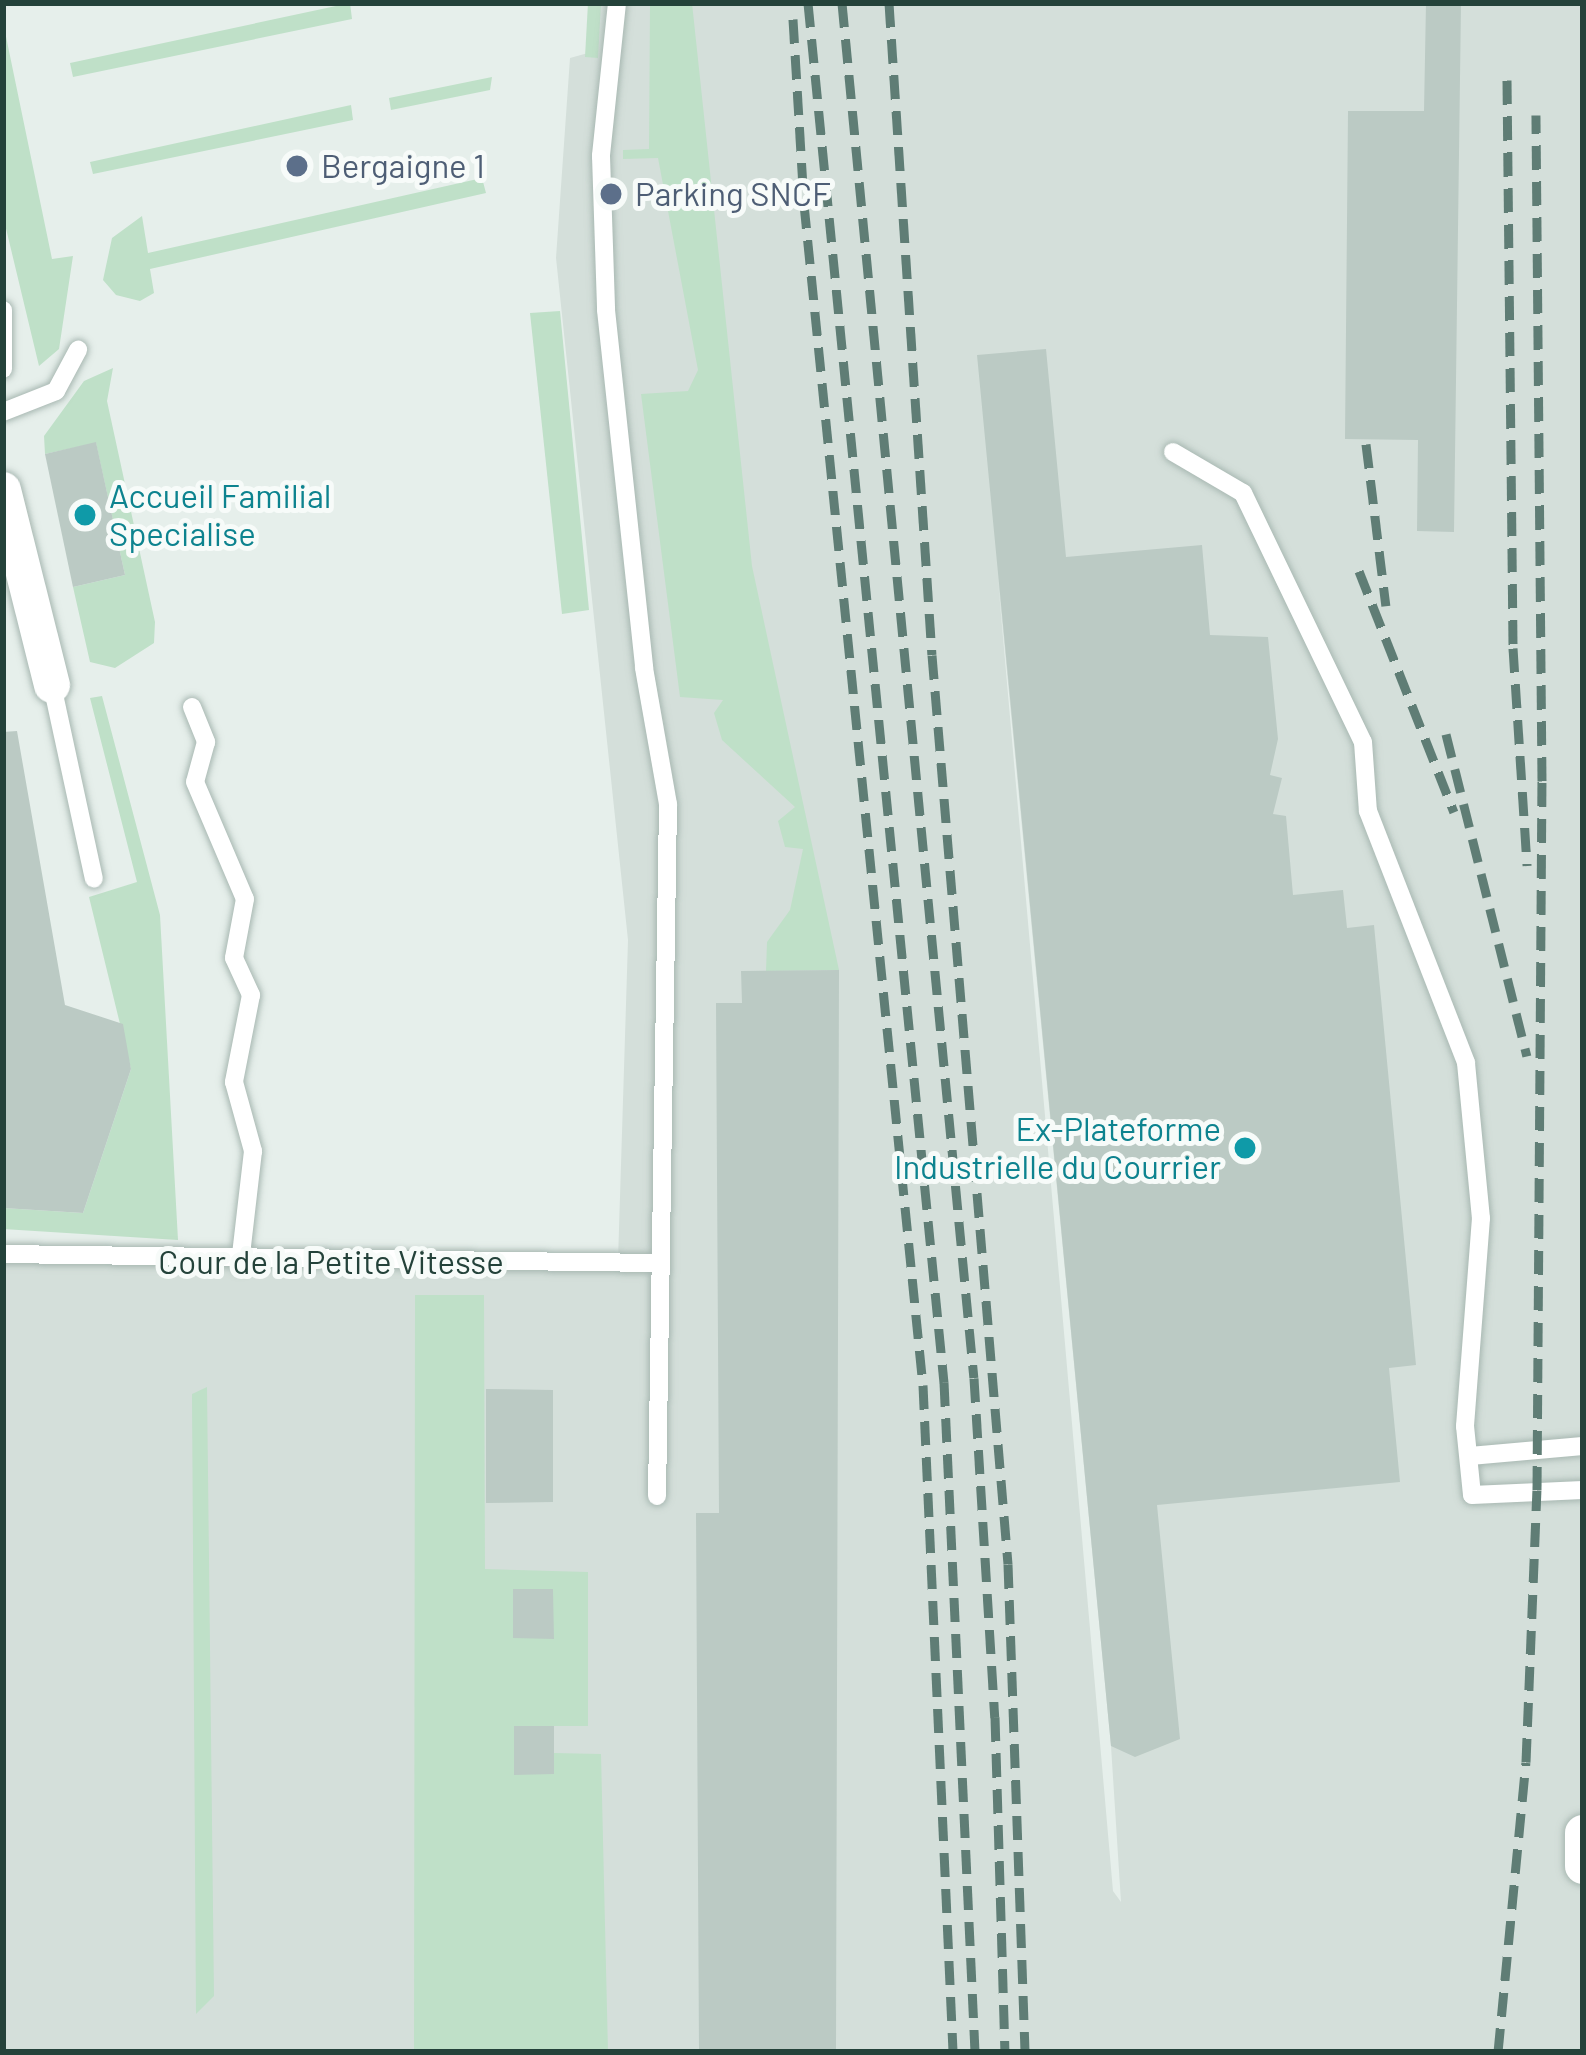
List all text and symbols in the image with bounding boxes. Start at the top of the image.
place label: Bergaigne 1 [321,146,485,186]
marker: Bergaigne 1 [284,153,310,179]
place label: Parking SNCF [635,174,831,214]
marker: Parking SNCF [598,181,624,207]
place label: Accueil Familial Specialise [109,476,331,554]
marker: Accueil Familial Specialise [72,502,98,528]
place label: Ex-Plateforme Industrielle du Courrier [894,1109,1221,1187]
marker: Ex-Plateforme Industrielle du Courrier [1232,1135,1258,1161]
street label: Cour de la Petite Vitesse [158,1242,504,1282]

